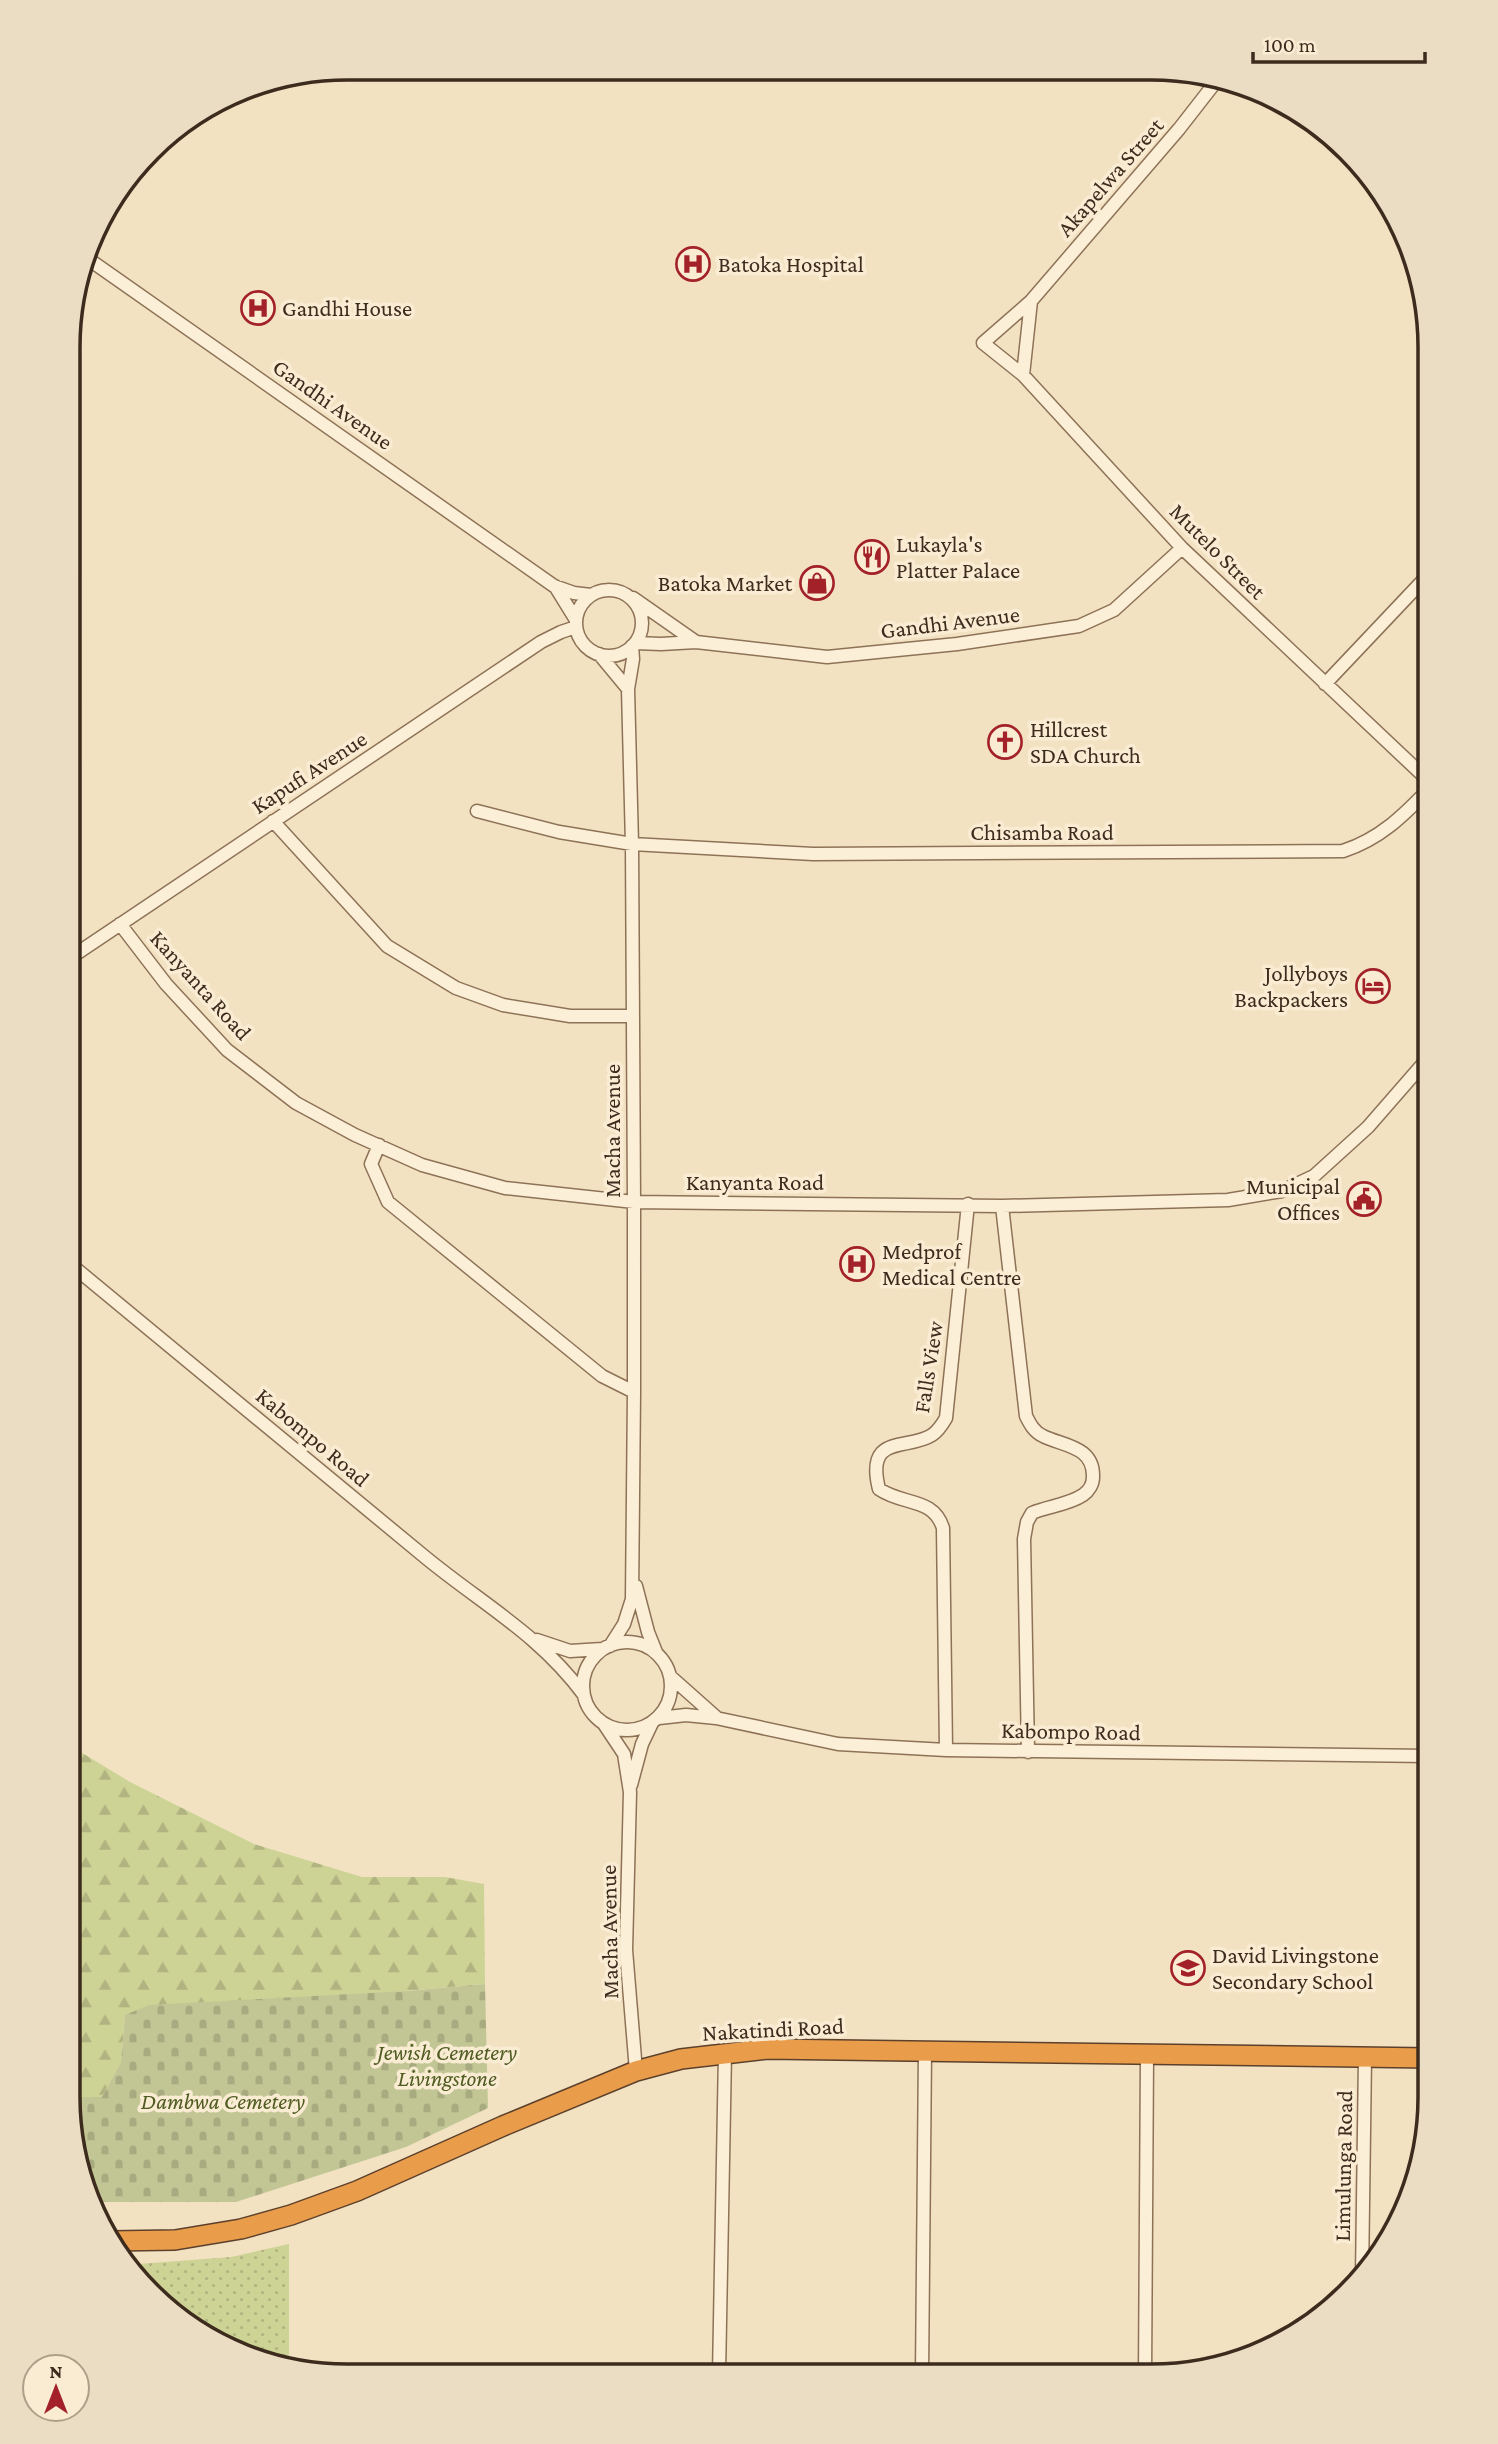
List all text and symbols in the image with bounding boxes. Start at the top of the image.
scale bar [1253,21,1424,65]
text: 100 m [1264,33,1316,57]
street label: Akapelwa Street [1052,112,1169,242]
hospital icon: Batoka Hospital [674,245,712,283]
place label: Batoka Hospital [718,251,864,277]
hospital icon: Gandhi House [239,289,277,327]
place label: Gandhi House [282,295,412,321]
street label: Gandhi Avenue [268,353,398,455]
street label: Mutelo Street [1165,498,1271,604]
place label: Lukayla's Platter Palace [896,531,1020,583]
restaurant icon: Lukayla's Platter Palace [853,538,891,576]
shop icon: Batoka Market [798,564,836,602]
place label: Batoka Market [658,570,792,596]
street label: Gandhi Avenue [879,601,1021,643]
place label: Hillcrest SDA Church [1030,716,1141,768]
church icon: Hillcrest SDA Church [986,723,1024,761]
street label: Kapufi Avenue [246,725,372,819]
street label: Chisamba Road [970,819,1114,845]
street label: Kanyanta Road [145,925,257,1045]
place label: Jollyboys Backpackers [1234,960,1348,1012]
hotel icon: Jollyboys Backpackers [1354,967,1392,1005]
street label: Macha Avenue [599,1064,625,1198]
street label: Kanyanta Road [686,1169,824,1195]
place label: Municipal Offices [1246,1173,1340,1225]
public building icon: Municipal Offices [1345,1180,1383,1218]
place label: Medprof Medical Centre [882,1238,1021,1290]
hospital icon: Medprof Medical Centre [838,1245,876,1283]
street label: Falls View [908,1319,948,1415]
street label: Kabompo Road [251,1382,375,1492]
street label: Kabompo Road [1001,1717,1141,1745]
street label: Macha Avenue [595,1865,623,1999]
place label: David Livingstone Secondary School [1212,1942,1379,1994]
school or university icon: David Livingstone Secondary School [1169,1949,1207,1987]
street label: Nakatindi Road [701,2012,845,2046]
park label: Jewish Cemetery Livingstone [373,2039,518,2091]
park label: Dambwa Cemetery [141,2088,306,2114]
street label: Limulunga Road [1329,2090,1357,2242]
north arrow [21,2353,91,2423]
text: N [50,2361,63,2382]

